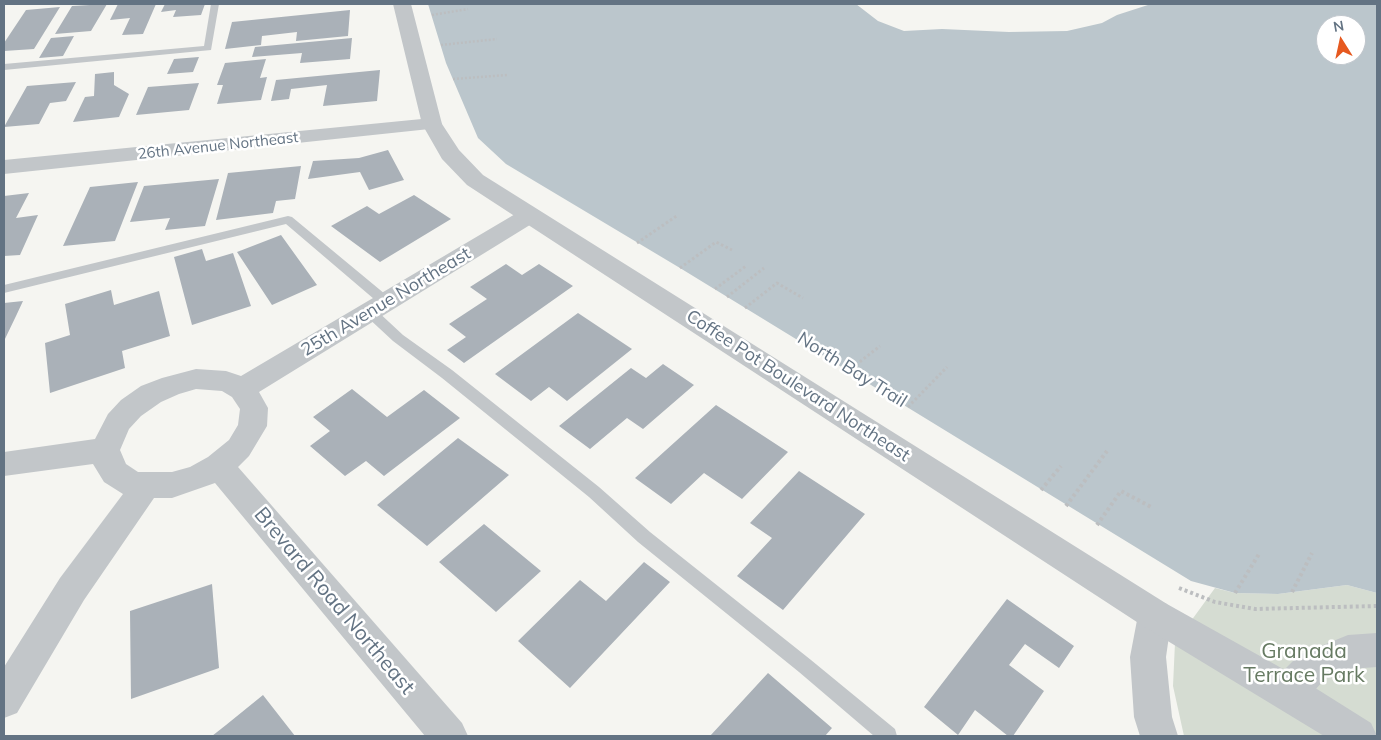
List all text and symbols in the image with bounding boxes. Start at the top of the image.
north arrow [1316,15,1366,65]
text: N [1332,16,1345,36]
street label: 26th Avenue Northeast [137,129,299,163]
street label: 25th Avenue Northeast [297,243,475,361]
street label: Coffee Pot Boulevard Northeast [682,305,914,467]
street label: North Bay Trail [793,328,911,412]
street label: Brevard Road Northeast [248,502,420,700]
park label: Granada Terrace Park [1243,639,1365,689]

